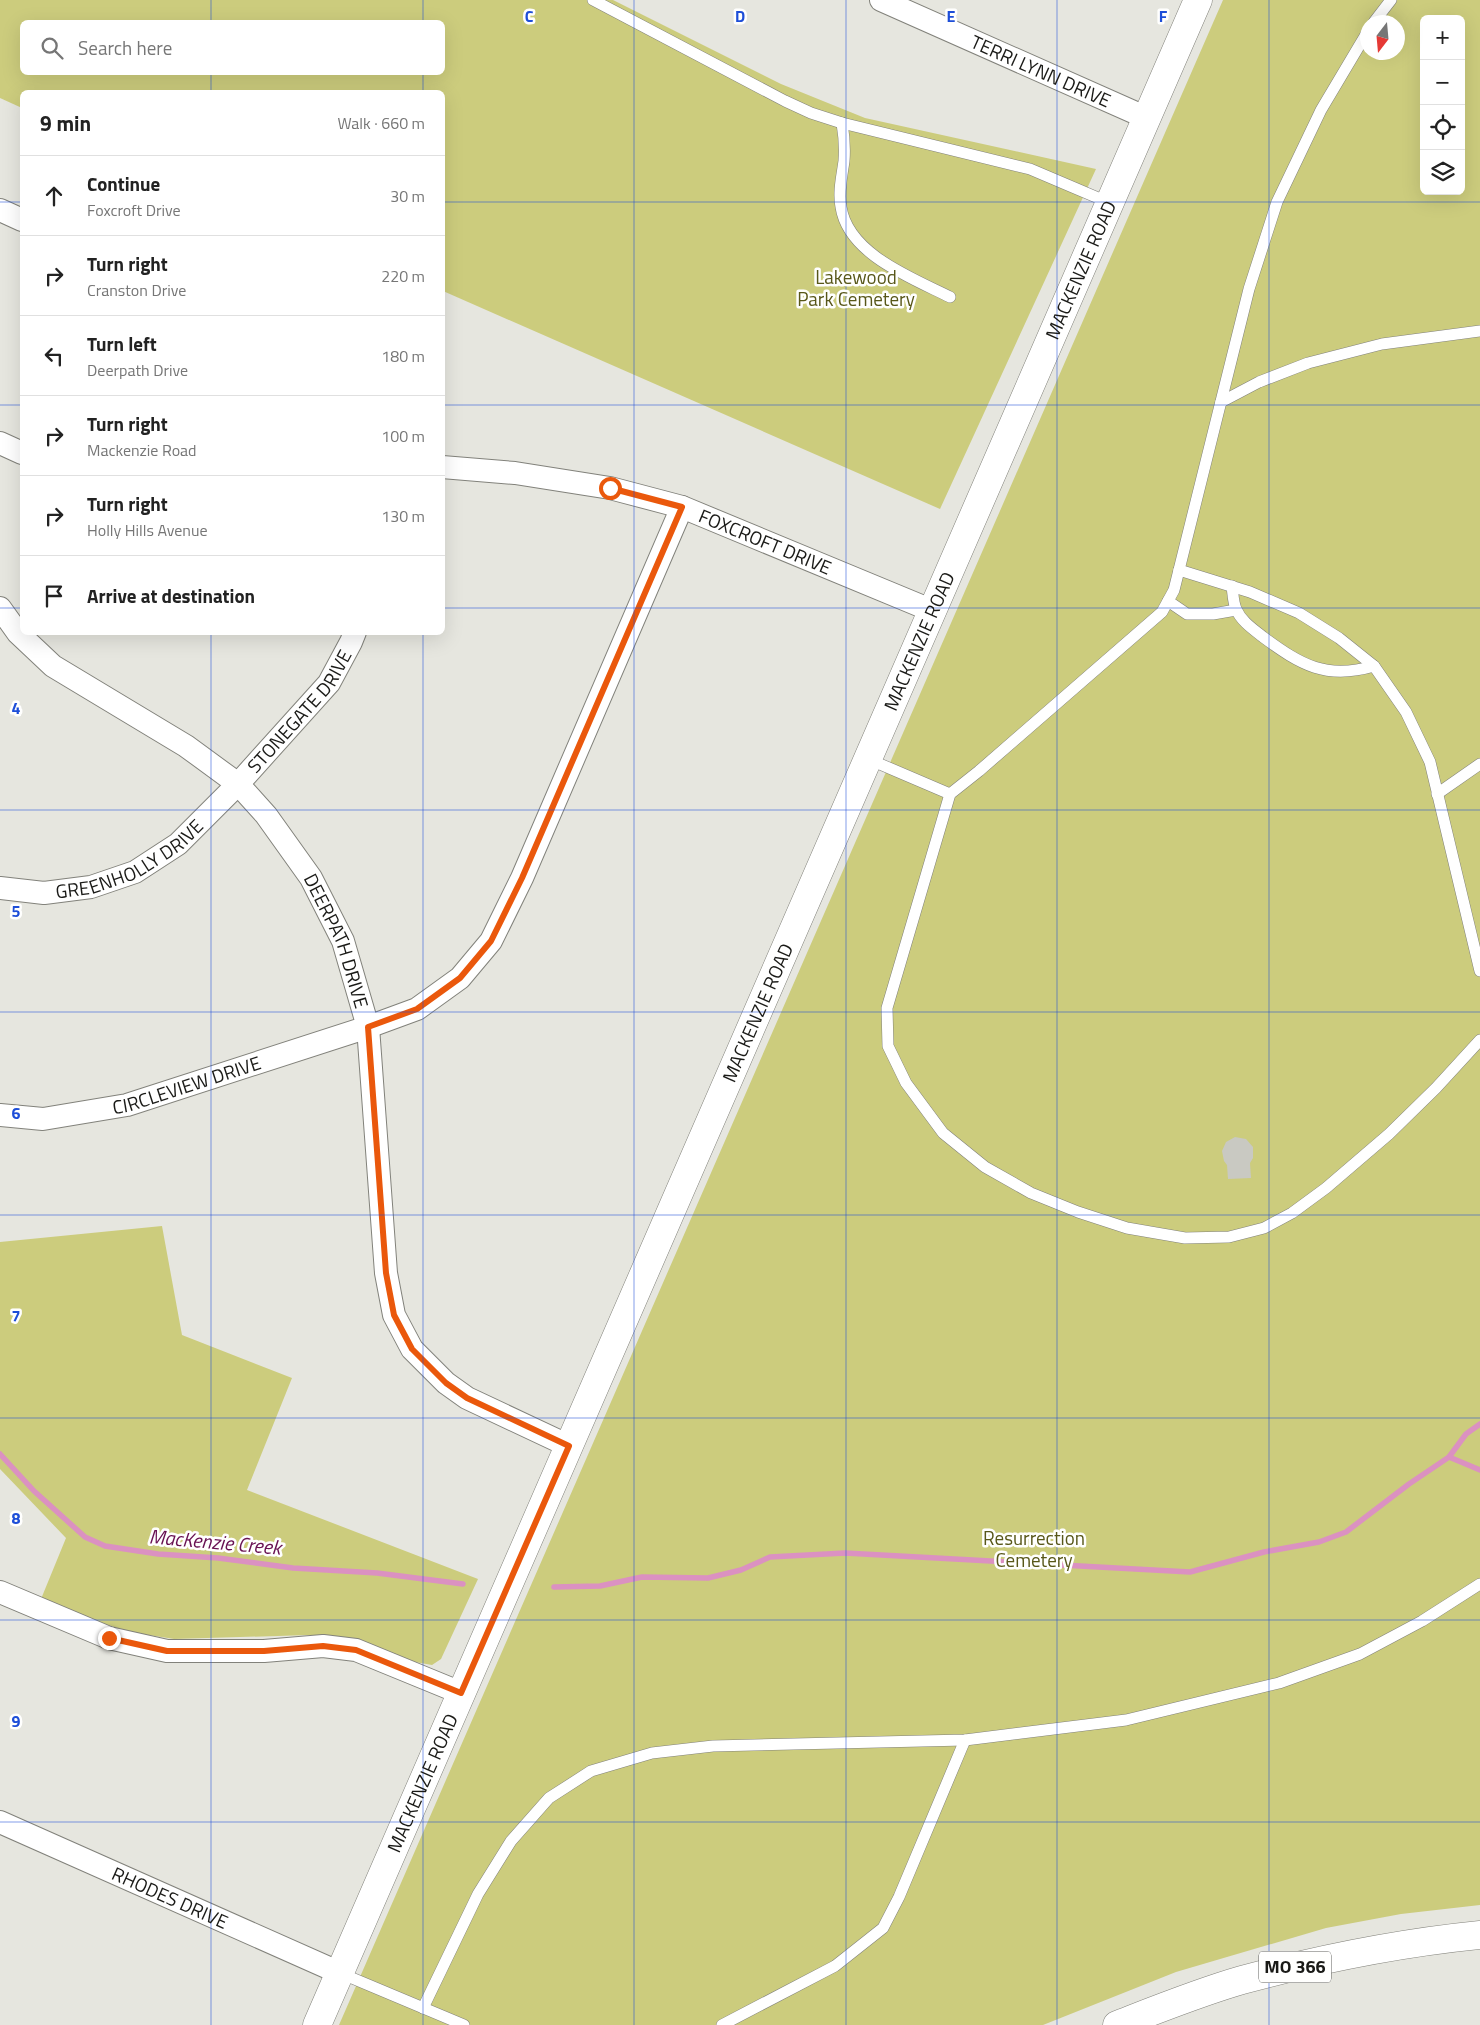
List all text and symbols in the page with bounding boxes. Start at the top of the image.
text: C [525,4,534,28]
text: D [735,4,745,28]
text: E [947,4,956,28]
text: F [1159,4,1168,28]
north arrow [1360,15,1405,60]
map controls [1420,15,1465,195]
button: + [1420,15,1465,60]
search box [20,20,445,75]
street label: TERRI LYNN DRIVE [966,27,1116,114]
text: Search here [78,33,172,62]
icon: search [38,34,66,62]
button: − [1420,60,1465,105]
button: locate [1420,105,1465,150]
text: 9 min [40,107,91,139]
text: Walk · 660 m [337,111,425,135]
button: layers [1420,150,1465,195]
text: Continue [87,169,160,198]
icon: ahead [40,182,68,210]
text: 30 m [390,184,425,208]
street label: MACKENZIE ROAD [1037,196,1123,344]
text: Foxcroft Drive [87,198,181,222]
text: Turn right [87,249,168,278]
icon: right [40,262,68,290]
park label: Lakewood Park Cemetery [797,262,915,313]
text: 220 m [381,264,425,288]
text: Cranston Drive [87,278,186,302]
text: Turn left [87,329,157,358]
icon: left [40,342,68,370]
text: 180 m [381,344,425,368]
text: Deerpath Drive [87,358,188,382]
text: Turn right [87,409,168,438]
icon: right [40,422,68,450]
text: 100 m [381,424,425,448]
text: Mackenzie Road [87,438,197,462]
route start [599,477,622,500]
text: Turn right [87,489,168,518]
street label: FOXCROFT DRIVE [695,501,836,581]
icon: right [40,502,68,530]
text: 130 m [381,504,425,528]
text: Holly Hills Avenue [87,518,208,542]
street label: MACKENZIE ROAD [876,567,962,715]
text: Arrive at destination [87,581,255,610]
icon: arrive [40,582,68,610]
street label: STONEGATE DRIVE [240,644,358,779]
text: 4 [12,696,21,720]
street label: GREENHOLLY DRIVE [54,812,209,905]
street label: DEERPATH DRIVE [297,868,377,1011]
text: 5 [12,899,21,923]
street label: MACKENZIE ROAD [714,938,800,1086]
street label: CIRCLEVIEW DRIVE [110,1048,264,1121]
text: 6 [12,1101,21,1125]
text: 7 [12,1304,20,1328]
text: 8 [12,1506,21,1530]
water label: MacKenzie Creek [148,1520,284,1563]
park label: Resurrection Cemetery [983,1523,1085,1574]
route end [98,1627,121,1650]
text: 9 [12,1709,21,1733]
street label: MACKENZIE ROAD [379,1709,465,1857]
street label: RHODES DRIVE [107,1859,233,1936]
road number: MO 366 [1259,1951,1331,1982]

